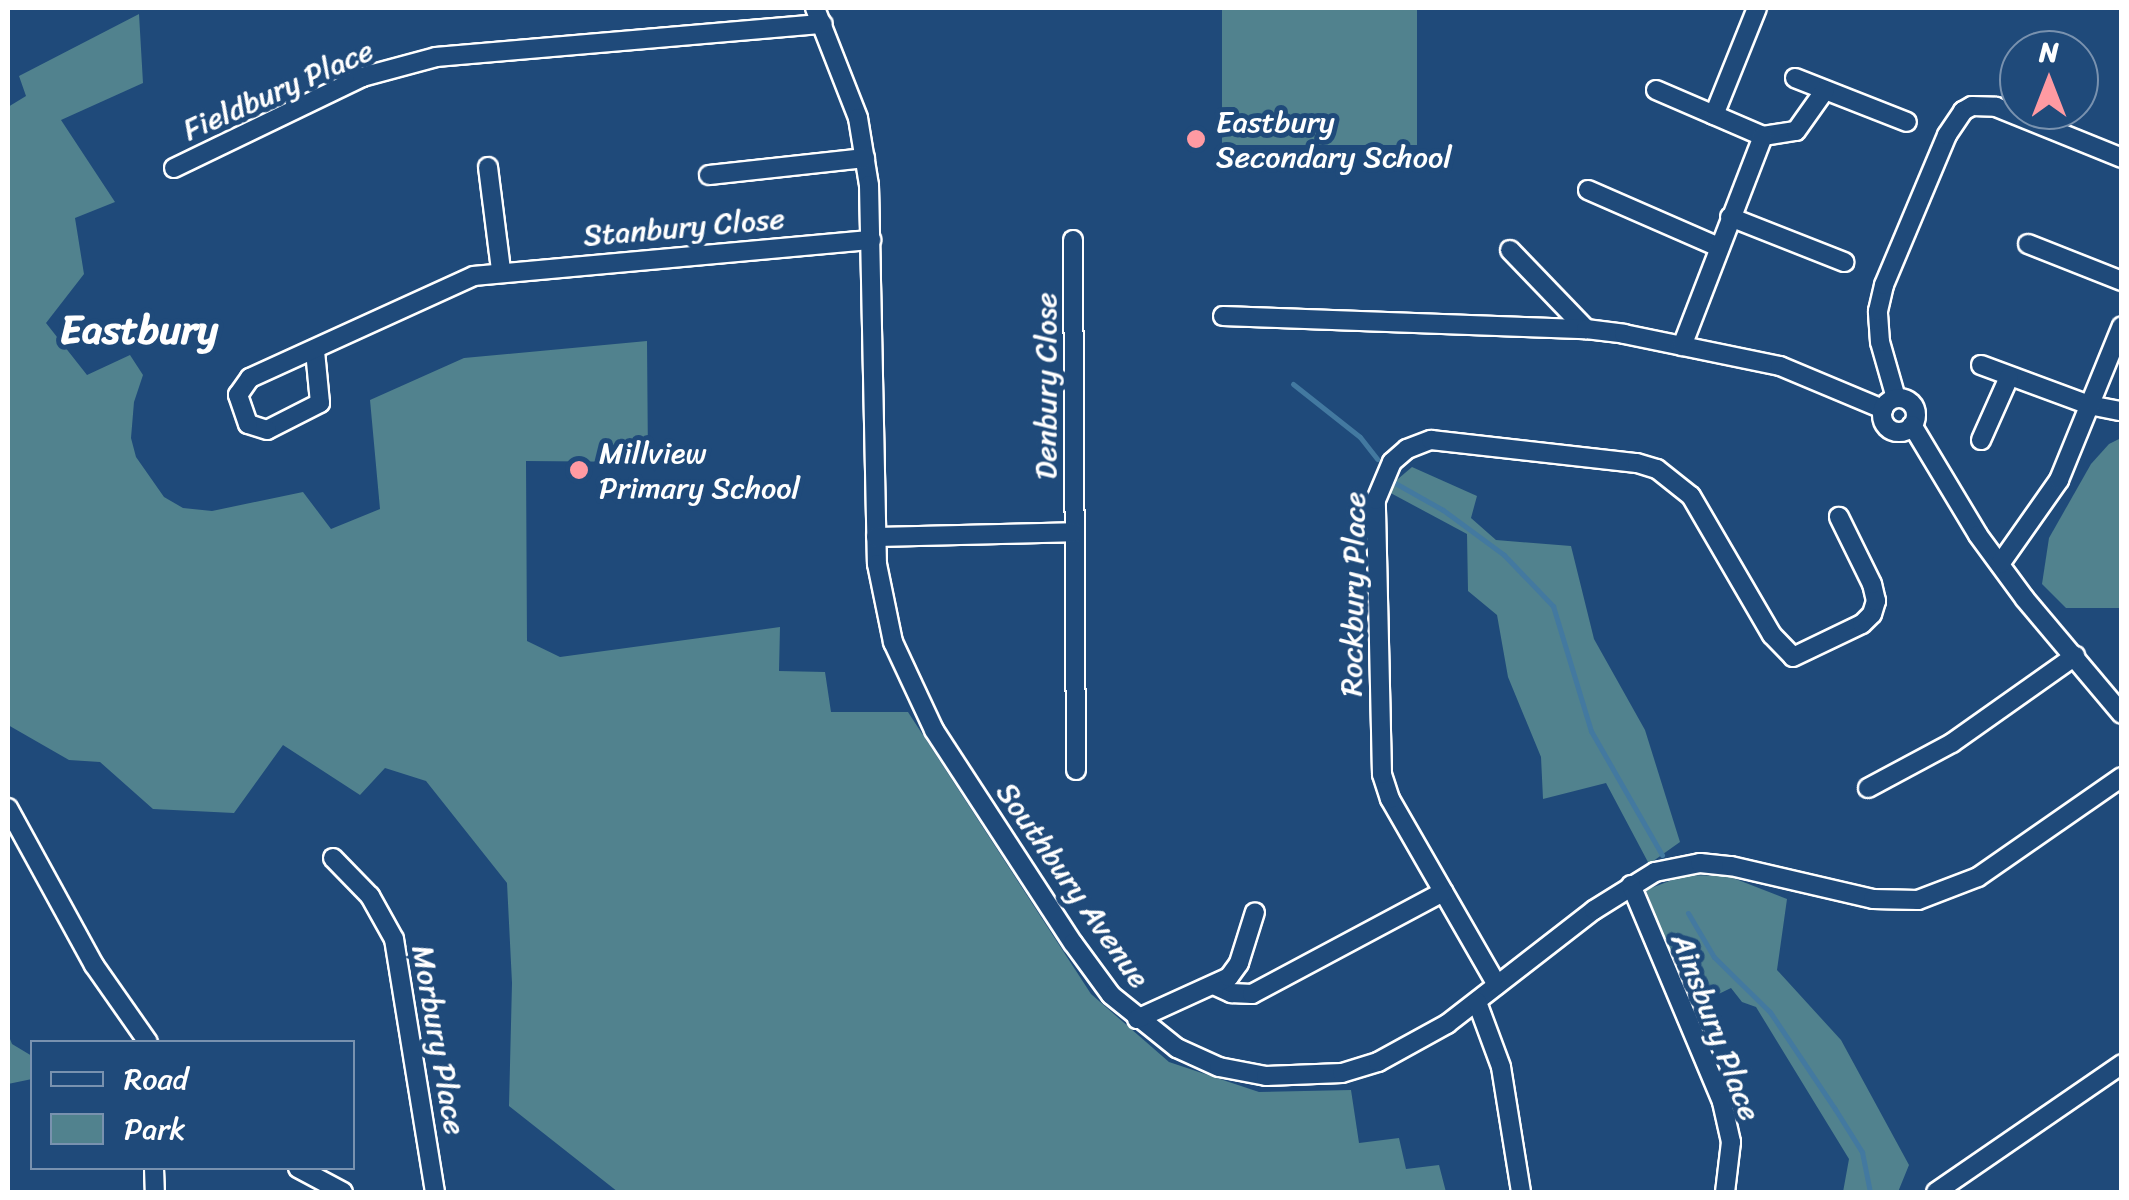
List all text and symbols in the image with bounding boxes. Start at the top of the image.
text: N [2039,27,2059,76]
north arrow [1999,30,2099,130]
street label: Fieldbury Place [177,32,379,148]
place label: Eastbury Secondary School [1216,104,1452,174]
marker: Eastbury Secondary School [1185,128,1207,150]
street label: Stanbury Close [581,200,787,254]
street label: Denbury Close [1028,291,1064,481]
district label: Eastbury [60,306,218,354]
place label: Millview Primary School [599,435,800,506]
marker: Millview Primary School [568,459,590,481]
street label: Rockbury Place [1333,492,1373,696]
street label: Southbury Avenue [989,775,1157,995]
street label: Ainsbury Place [1664,928,1768,1126]
street label: Morbury Place [405,942,473,1138]
legend [30,1040,355,1170]
text: Road [124,1052,188,1106]
text: Park [124,1102,186,1156]

